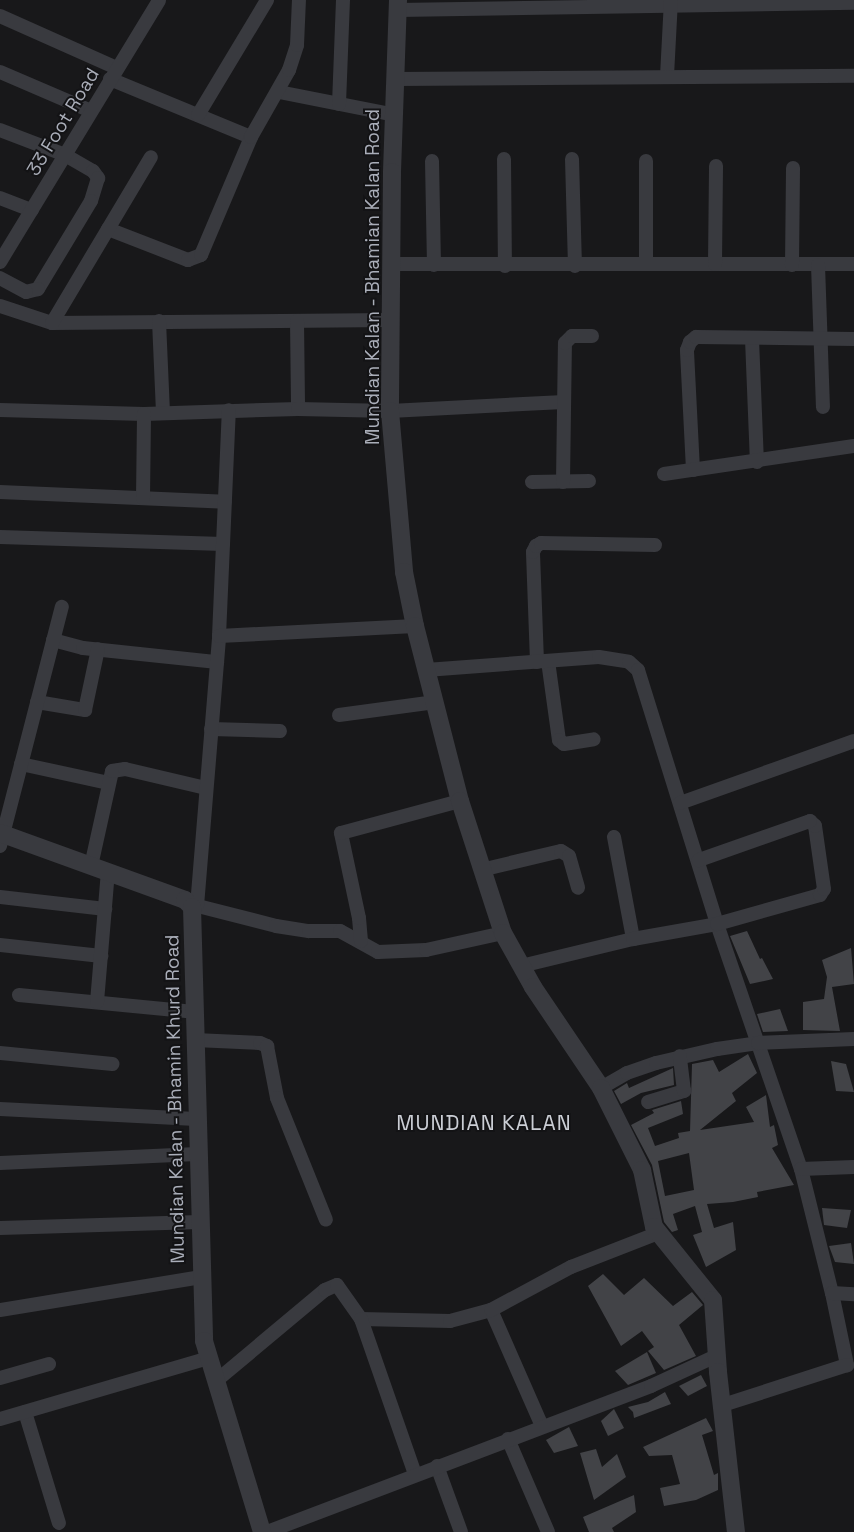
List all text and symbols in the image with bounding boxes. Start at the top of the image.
street label: 33 Foot Road [22,64,104,180]
street label: Mundian Kalan - Bhamian Kalan Road [362,108,384,446]
street label: Mundian Kalan - Bhamin Khurd Road [161,934,189,1264]
district label: MUNDIAN KALAN [395,1110,573,1136]

